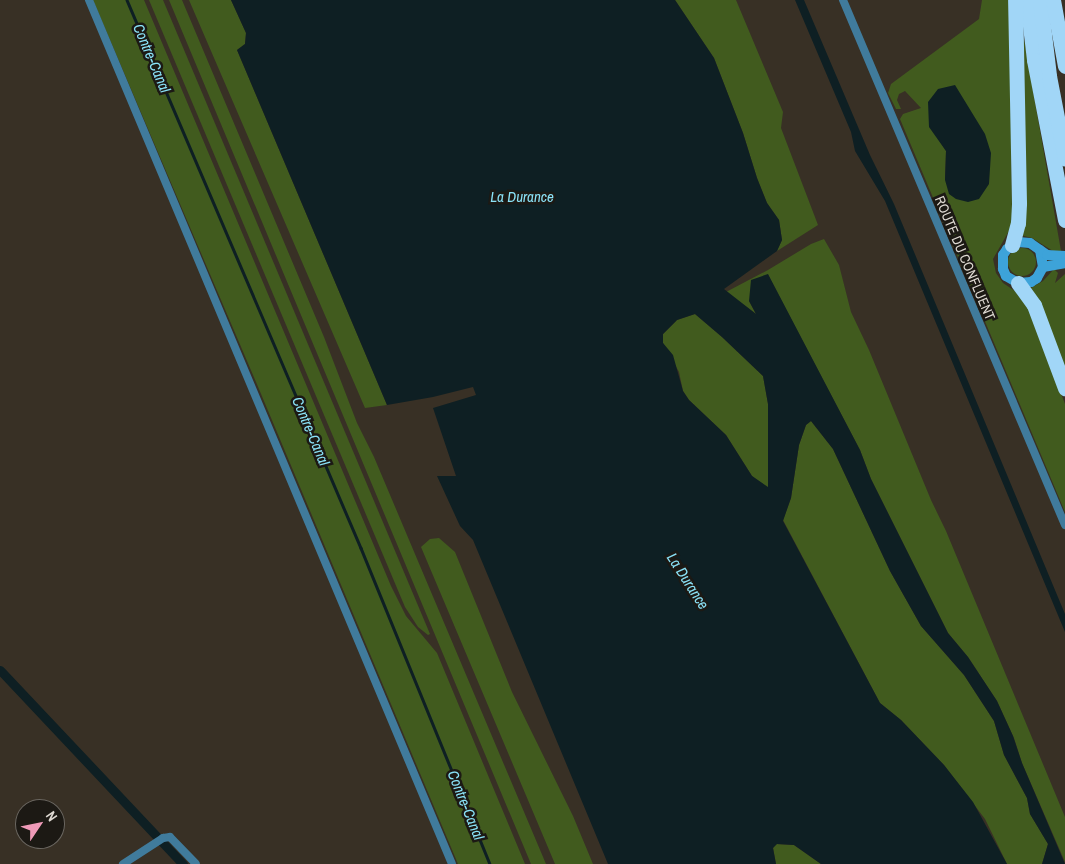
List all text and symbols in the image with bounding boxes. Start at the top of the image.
water label: Contre-Canal [129,21,175,95]
water label: La Durance [490,188,554,206]
street label: ROUTE DU CONFLUENT [931,193,999,323]
water label: Contre-Canal [288,394,334,468]
water label: La Durance [663,549,713,613]
water label: Contre-Canal [444,768,488,842]
north arrow [15,799,65,849]
text: N [42,808,61,825]

